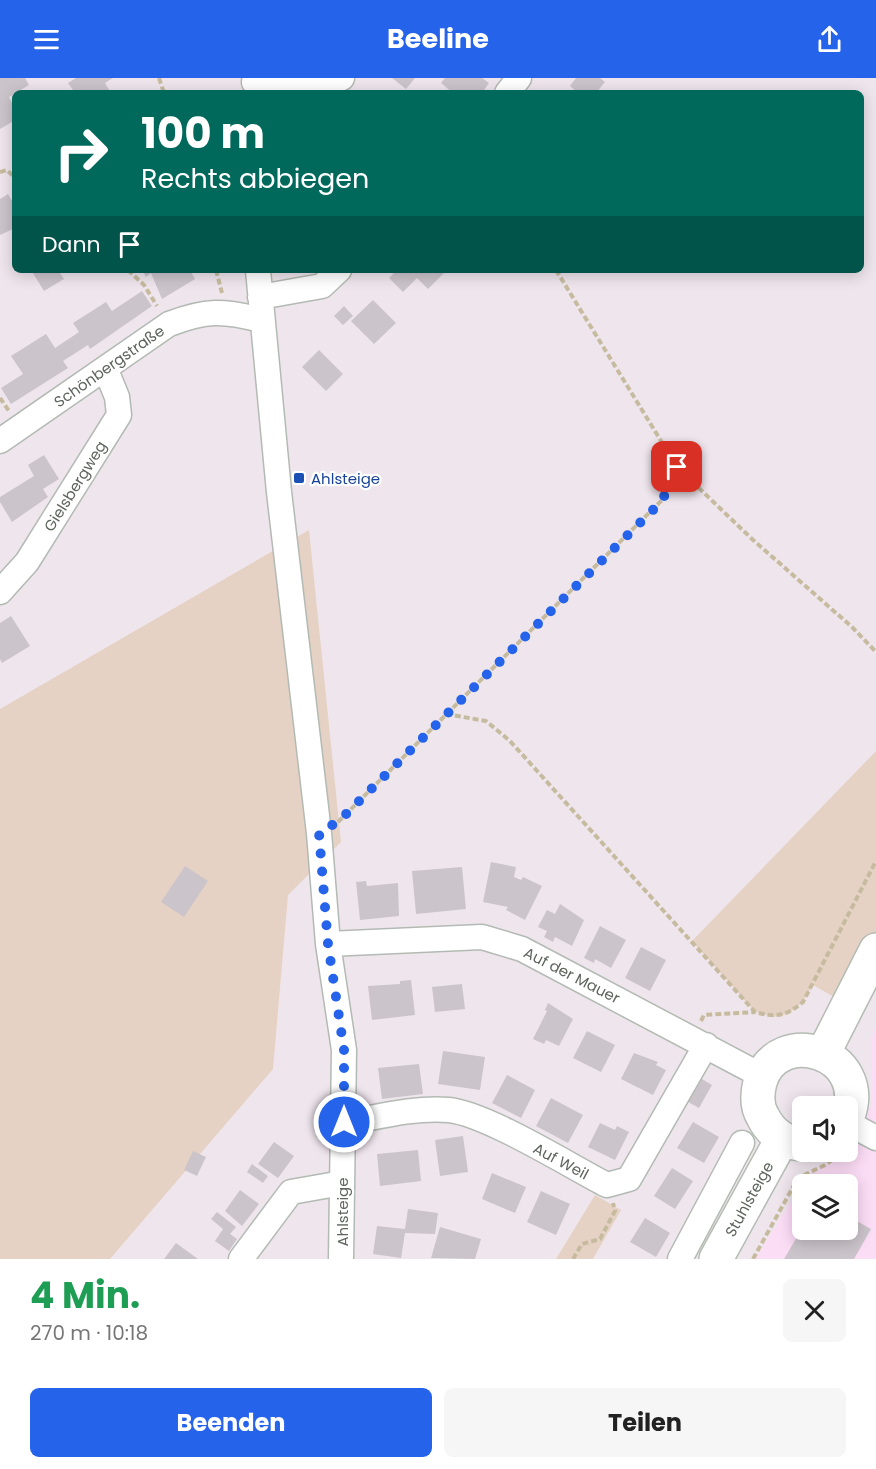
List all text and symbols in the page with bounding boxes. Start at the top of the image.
text: Beeline [387,20,489,57]
icon: menu [30,23,63,56]
icon: share [813,23,846,56]
text: 100 m [141,104,265,163]
icon: right [42,114,120,192]
text: Rechts abbiegen [141,160,369,197]
icon: arrive [113,228,146,261]
text: Dann [42,229,101,260]
street label: Schönbergstraße [50,320,168,412]
street label: Gielsbergweg [39,437,111,535]
pin [651,441,702,492]
icon: arrive [660,450,693,483]
place label: Ahlsteige [311,468,380,489]
marker: Ahlsteige [292,471,306,485]
street label: Auf der Mauer [520,942,624,1008]
position arrow [312,1090,376,1154]
map controls [792,1096,858,1240]
button: sound [792,1096,858,1162]
street label: Auf Weil [530,1138,592,1184]
street label: Stuhlsteige [720,1158,778,1240]
button: layers [792,1174,858,1240]
street label: Ahlsteige [332,1177,353,1247]
text: 4 Min. [30,1270,140,1321]
button: close [783,1279,846,1342]
text: 270 m · 10:18 [30,1319,148,1347]
button: Beenden [30,1388,432,1457]
button: Teilen [444,1388,846,1457]

